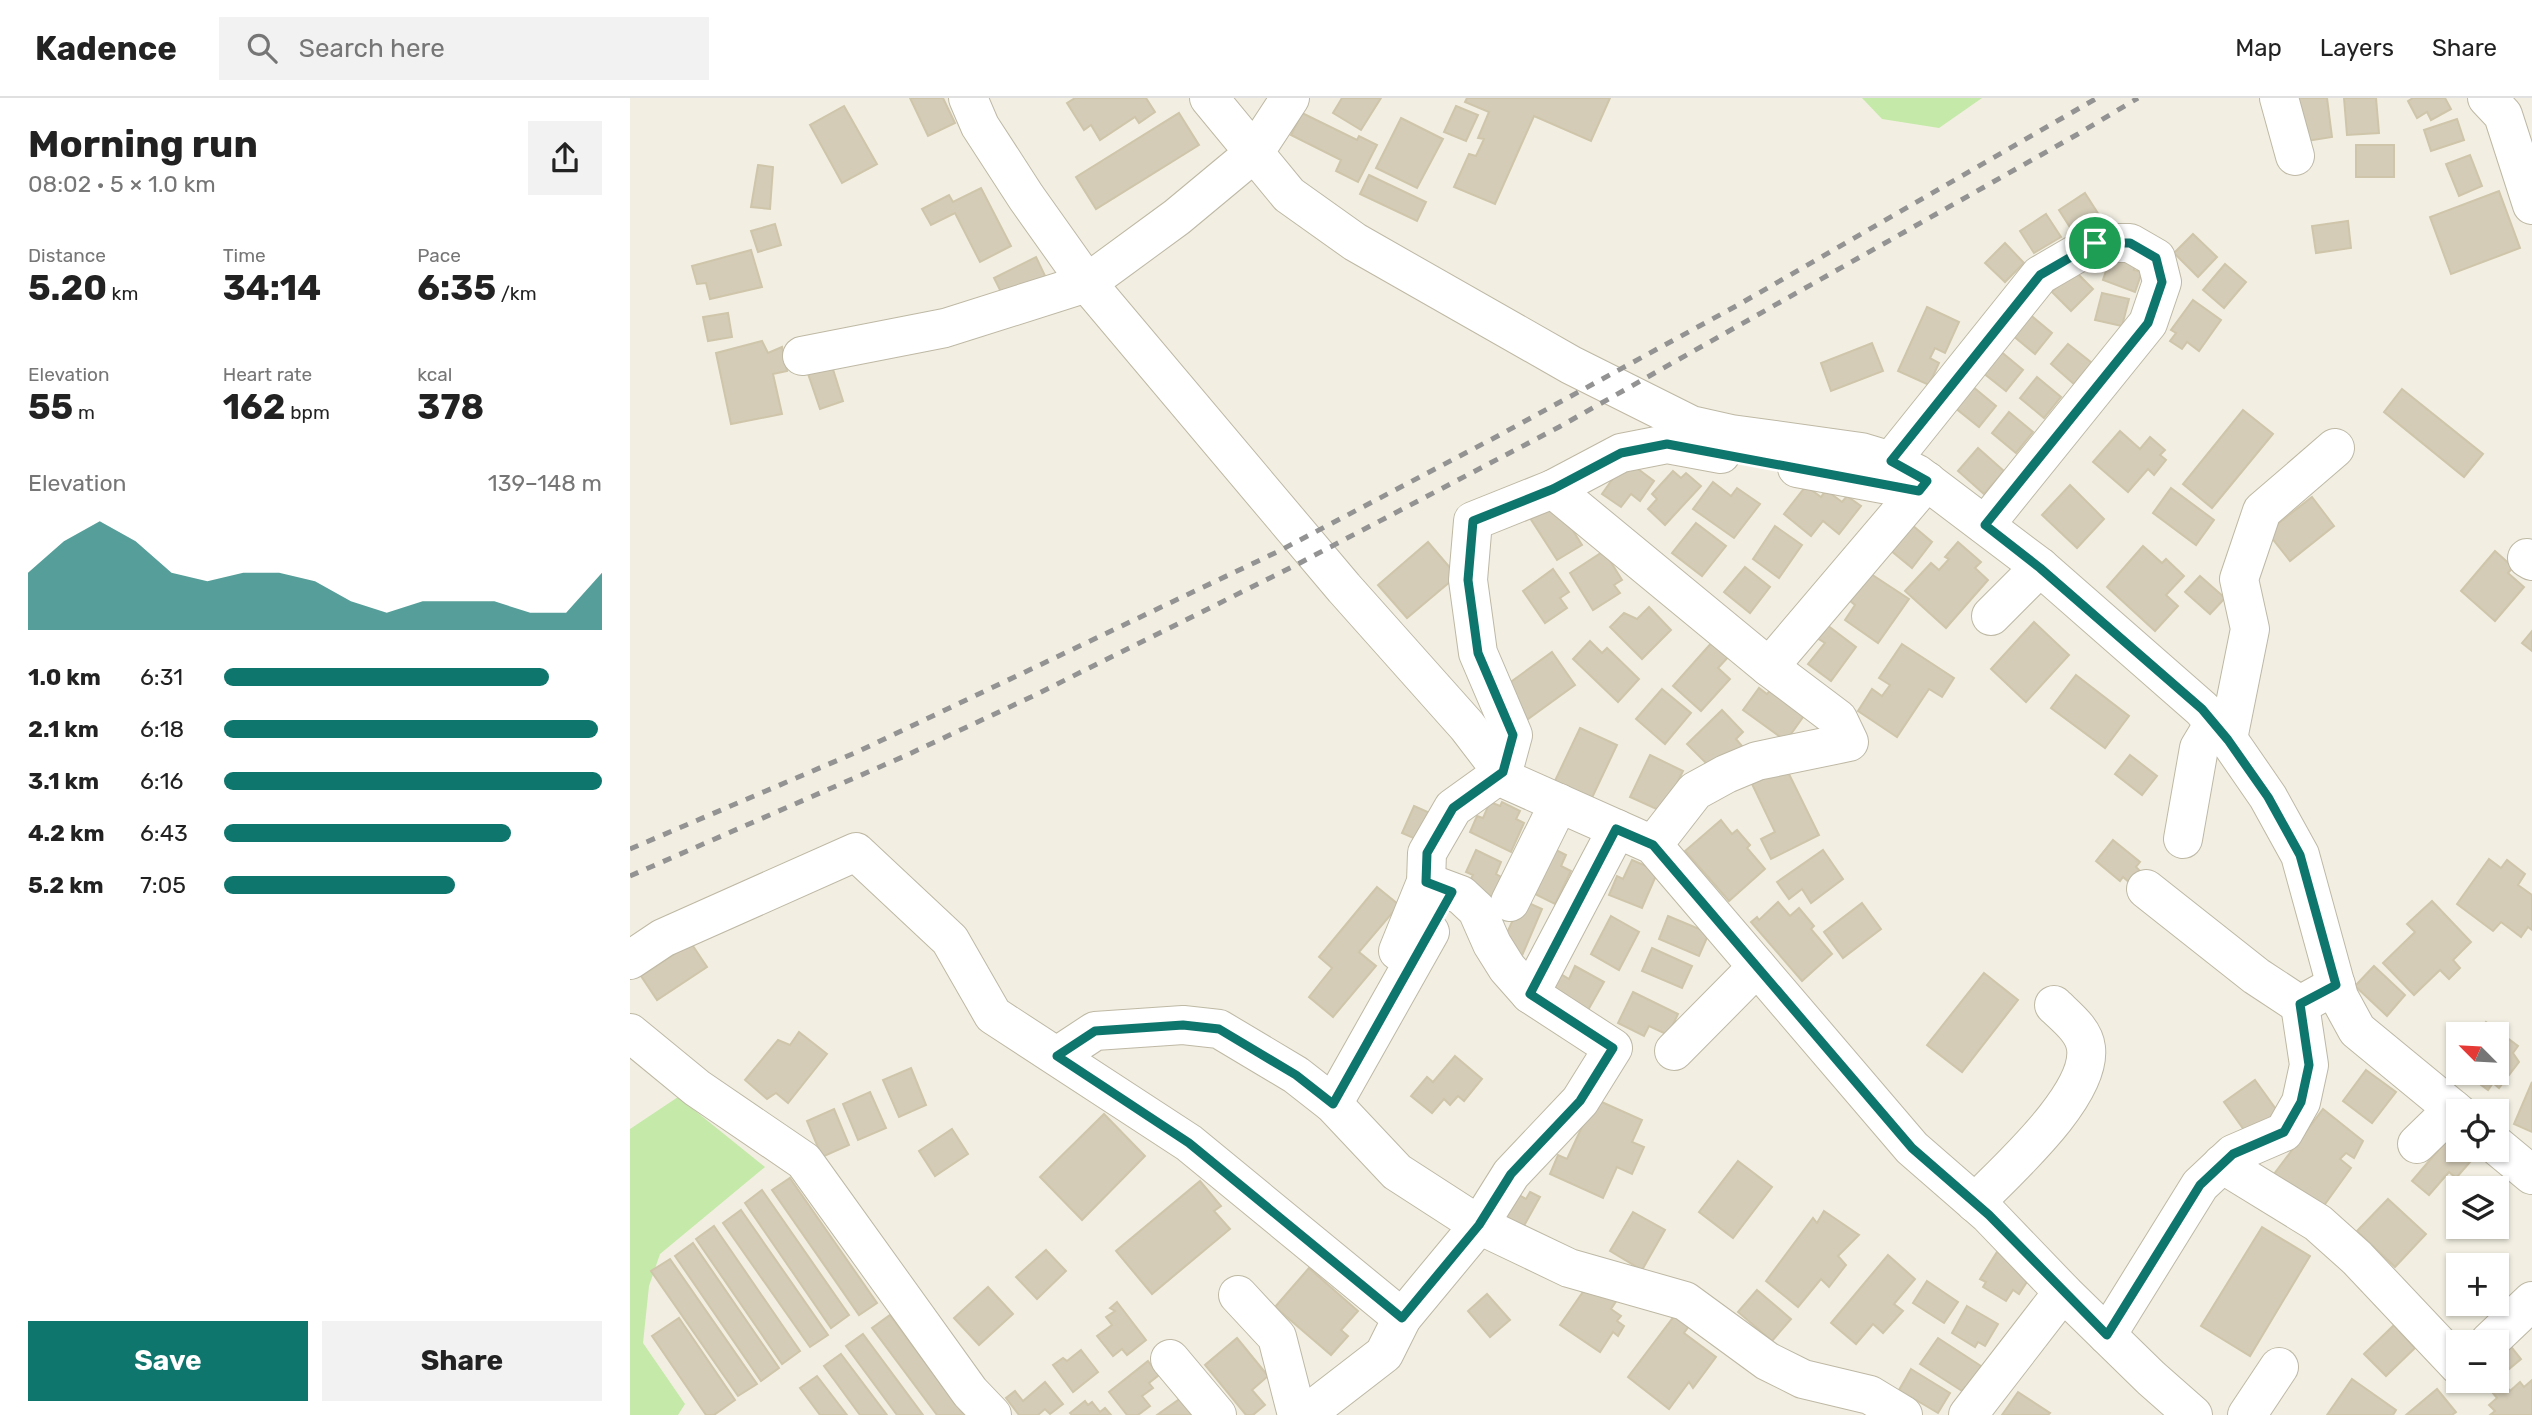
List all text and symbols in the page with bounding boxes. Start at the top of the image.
search box [219,17,709,80]
text: Kadence [35,29,177,68]
icon: search [243,29,281,67]
text: Search here [299,33,445,64]
text: Map [2235,34,2282,62]
text: Layers [2320,34,2394,62]
text: Share [2432,34,2497,62]
text: Morning run [28,121,258,167]
button: share [528,121,602,195]
text: 08:02 · 5 × 1.0 km [28,170,216,198]
pin [2065,213,2125,273]
icon: arrive [2076,224,2114,262]
text: Distance [28,244,106,267]
text: Time [223,244,266,267]
text: Pace [417,244,461,267]
text: 5.20 [28,267,107,309]
text: 34:14 [223,267,321,309]
text: 6:35 [417,267,496,309]
text: km [107,282,138,305]
text: /km [496,282,537,305]
text: Elevation [28,363,109,386]
text: Heart rate [223,363,312,386]
text: kcal [417,363,452,386]
text: 55 [28,386,73,428]
text: 162 [223,386,286,428]
text: 378 [417,386,484,428]
text: m [73,401,95,424]
text: bpm [286,401,330,424]
text: Elevation [28,469,127,497]
text: 139–148 m [488,469,602,497]
text: 1.0 km [28,663,101,691]
text: 6:31 [140,663,183,691]
text: 2.1 km [28,715,99,743]
text: 6:18 [140,715,184,743]
text: 3.1 km [28,767,99,795]
text: 6:16 [140,767,183,795]
text: 4.2 km [28,819,104,847]
text: 6:43 [140,819,188,847]
text: 5.2 km [28,871,104,899]
text: 7:05 [140,871,186,899]
north arrow [2446,1022,2510,1085]
map controls [2446,1022,2509,1393]
button: locate [2446,1099,2509,1162]
button: layers [2446,1176,2509,1239]
button: + [2446,1253,2509,1316]
button: Save [28,1321,308,1401]
button: Share [322,1321,602,1401]
button: − [2446,1330,2509,1393]

